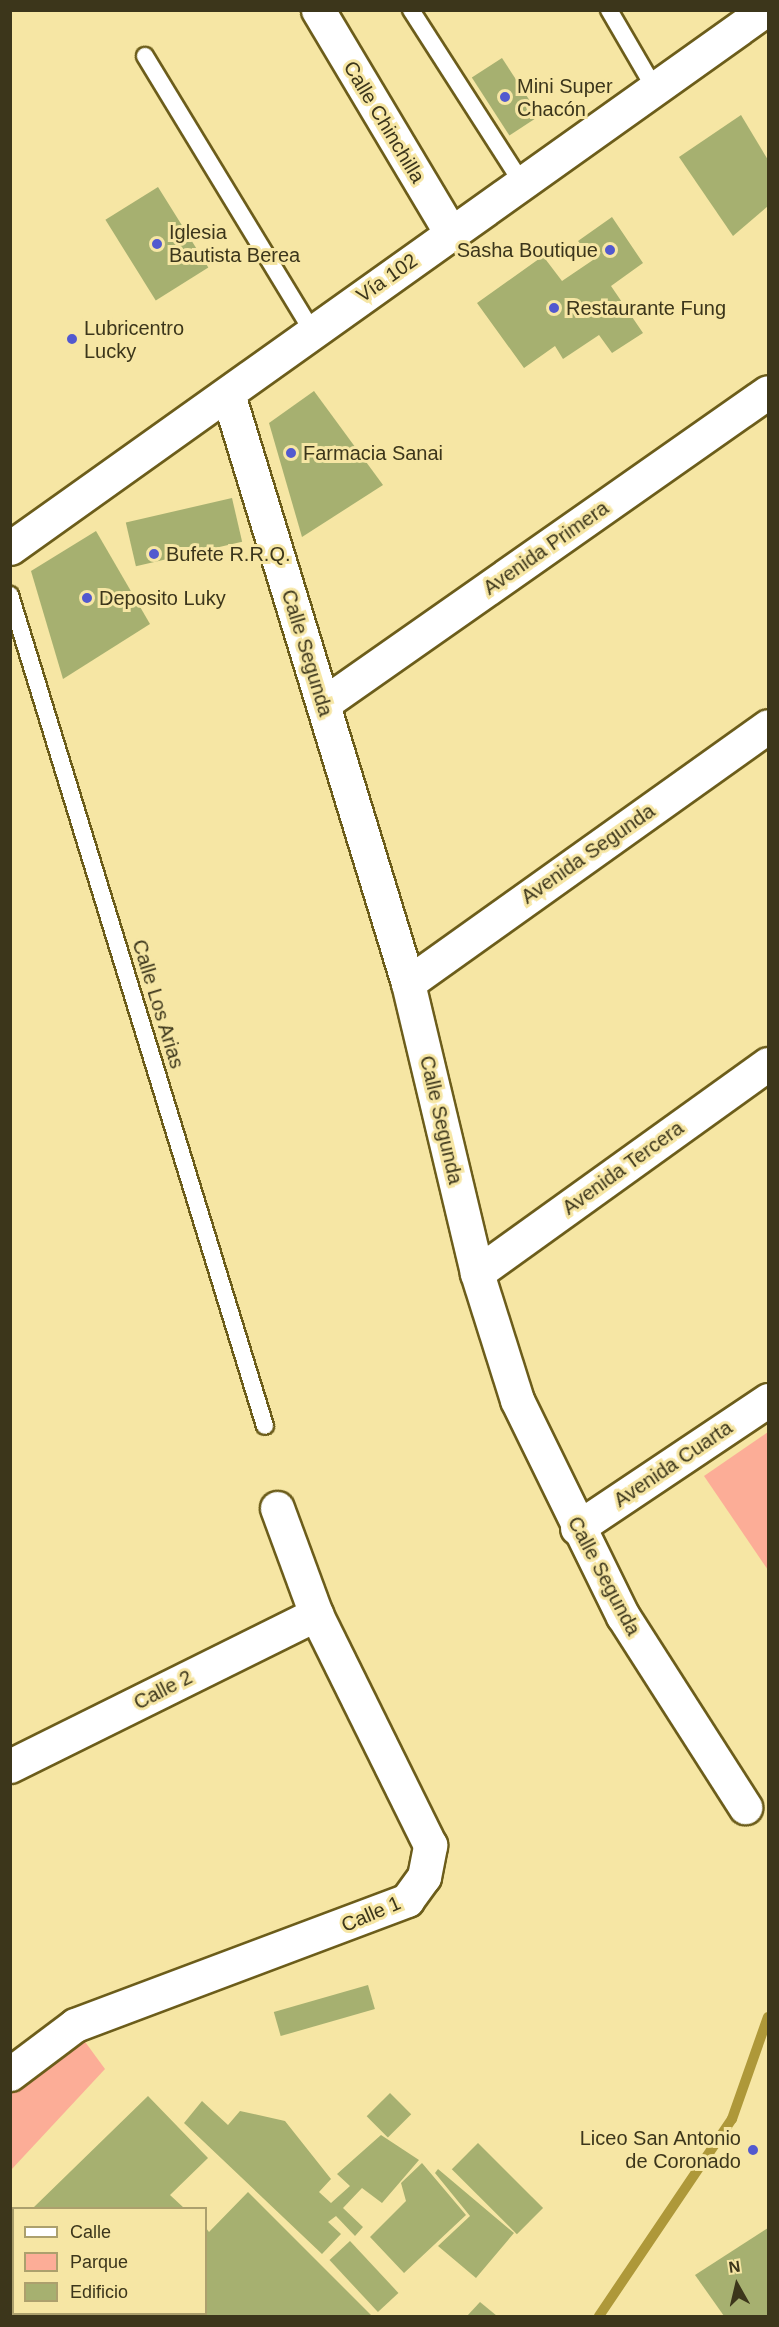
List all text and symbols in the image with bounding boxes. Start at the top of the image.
street label: Calle Chinchilla [338,57,430,187]
place label: Mini Super Chacón [517,74,613,121]
marker: Mini Super Chacón [498,90,512,104]
place label: Iglesia Bautista Berea [169,220,300,267]
marker: Iglesia Bautista Berea [150,237,164,251]
place label: Sasha Boutique [457,238,598,262]
marker: Sasha Boutique [603,243,617,257]
street label: Vía 102 [352,248,422,308]
place label: Restaurante Fung [566,296,726,320]
marker: Restaurante Fung [547,301,561,315]
place label: Lubricentro Lucky [84,316,184,363]
marker: Lubricentro Lucky [65,332,79,346]
place label: Farmacia Sanai [303,441,443,465]
marker: Farmacia Sanai [284,446,298,460]
street label: Avenida Primera [479,496,613,600]
place label: Bufete R.R.Q. [166,542,290,566]
marker: Bufete R.R.Q. [147,547,161,561]
place label: Deposito Luky [99,586,226,610]
street label: Calle Segunda [276,587,338,719]
marker: Deposito Luky [80,591,94,605]
street label: Avenida Segunda [517,799,659,909]
street label: Calle Los Arias [127,936,189,1072]
street label: Calle Segunda [415,1053,467,1187]
street label: Avenida Tercera [558,1116,688,1220]
street label: Avenida Cuarta [609,1416,737,1512]
street label: Calle Segunda [563,1512,645,1640]
street label: Calle 2 [130,1665,196,1715]
street label: Calle 1 [338,1891,404,1937]
place label: Liceo San Antonio de Coronado [579,2126,741,2173]
marker: Liceo San Antonio de Coronado [746,2143,760,2157]
legend [12,2207,207,2315]
text: Calle [70,2222,111,2242]
text: Parque [70,2252,128,2272]
north arrow [707,2255,767,2315]
text: N [728,2257,741,2276]
text: Edificio [70,2282,128,2302]

